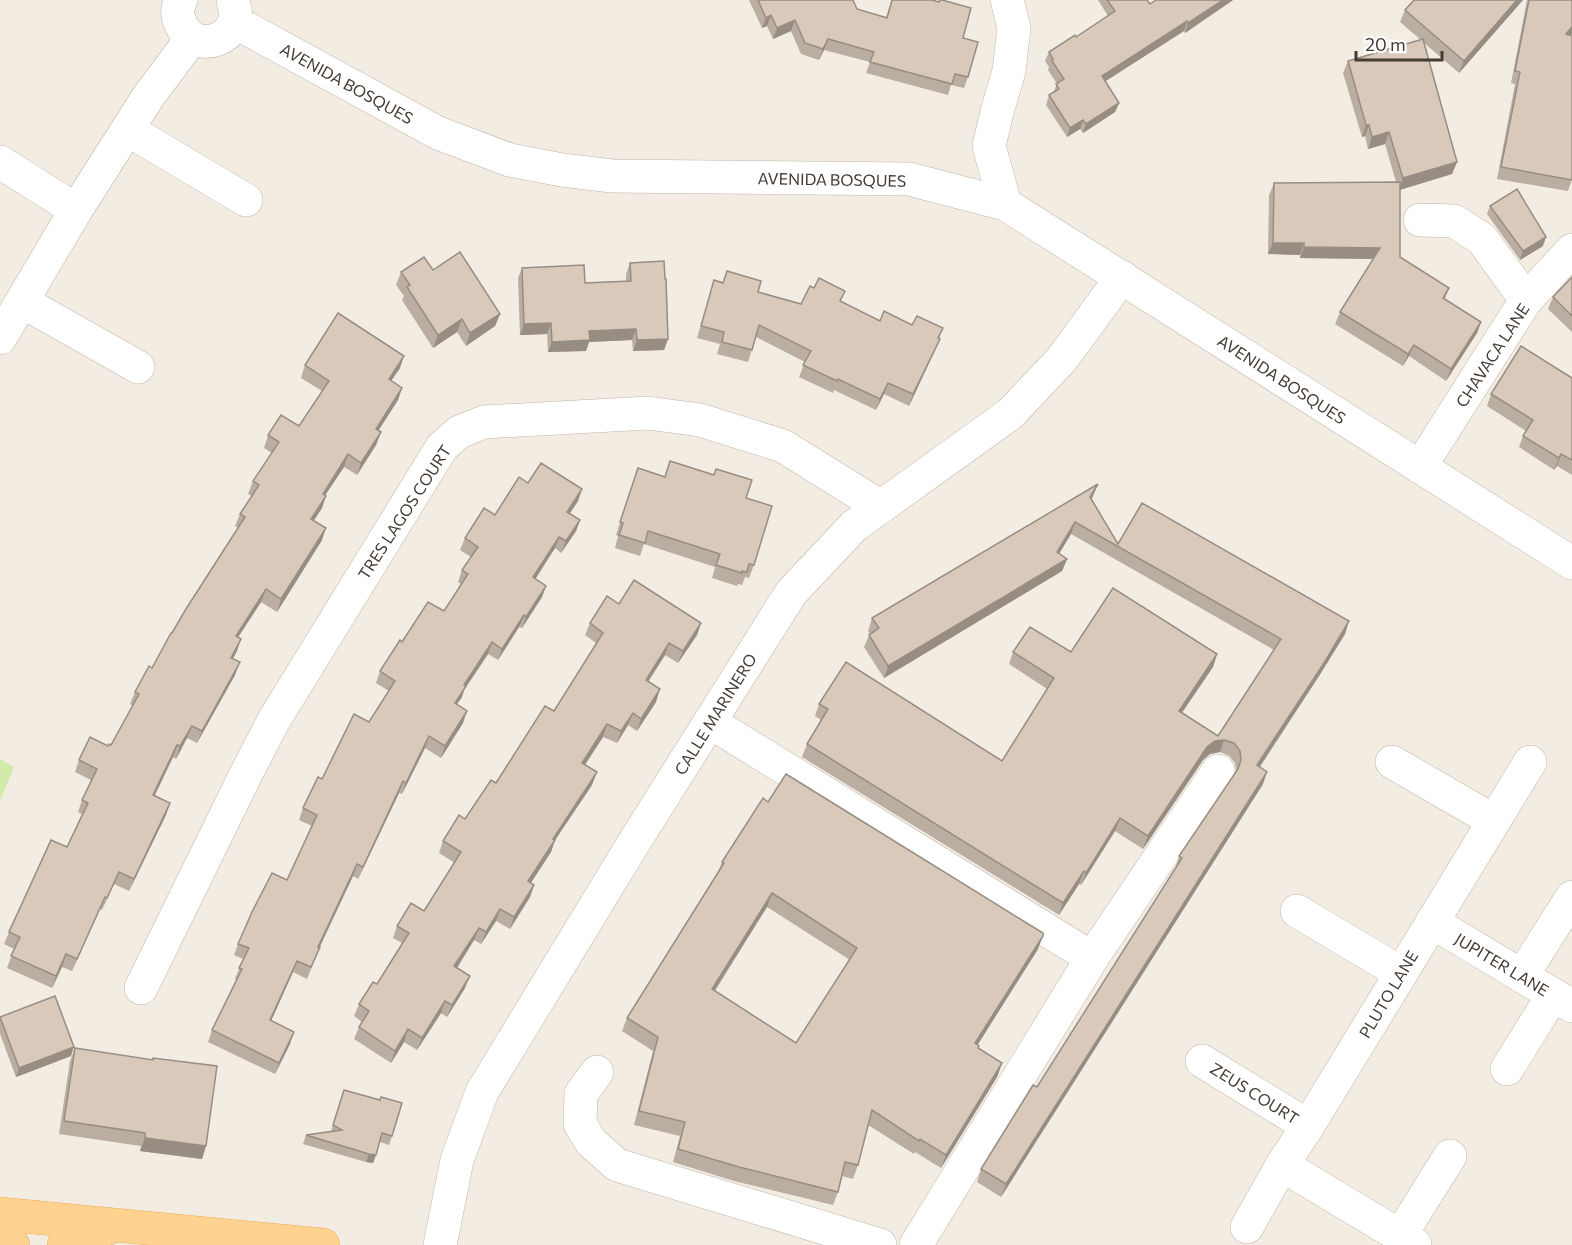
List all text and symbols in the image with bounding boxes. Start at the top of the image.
scale bar [1356,24,1442,62]
text: 20 m [1365,33,1406,55]
street label: AVENIDA BOSQUES [277,39,417,127]
street label: AVENIDA BOSQUES [757,168,907,190]
street label: CHAVACA LANE [1451,299,1533,411]
street label: AVENIDA BOSQUES [1214,331,1350,427]
street label: TRES LAGOS COURT [353,441,455,583]
street label: CALLE MARINERO [670,650,760,778]
street label: JUPITER LANE [1452,929,1552,999]
street label: PLUTO LANE [1355,947,1421,1041]
street label: ZEUS COURT [1207,1058,1303,1128]

